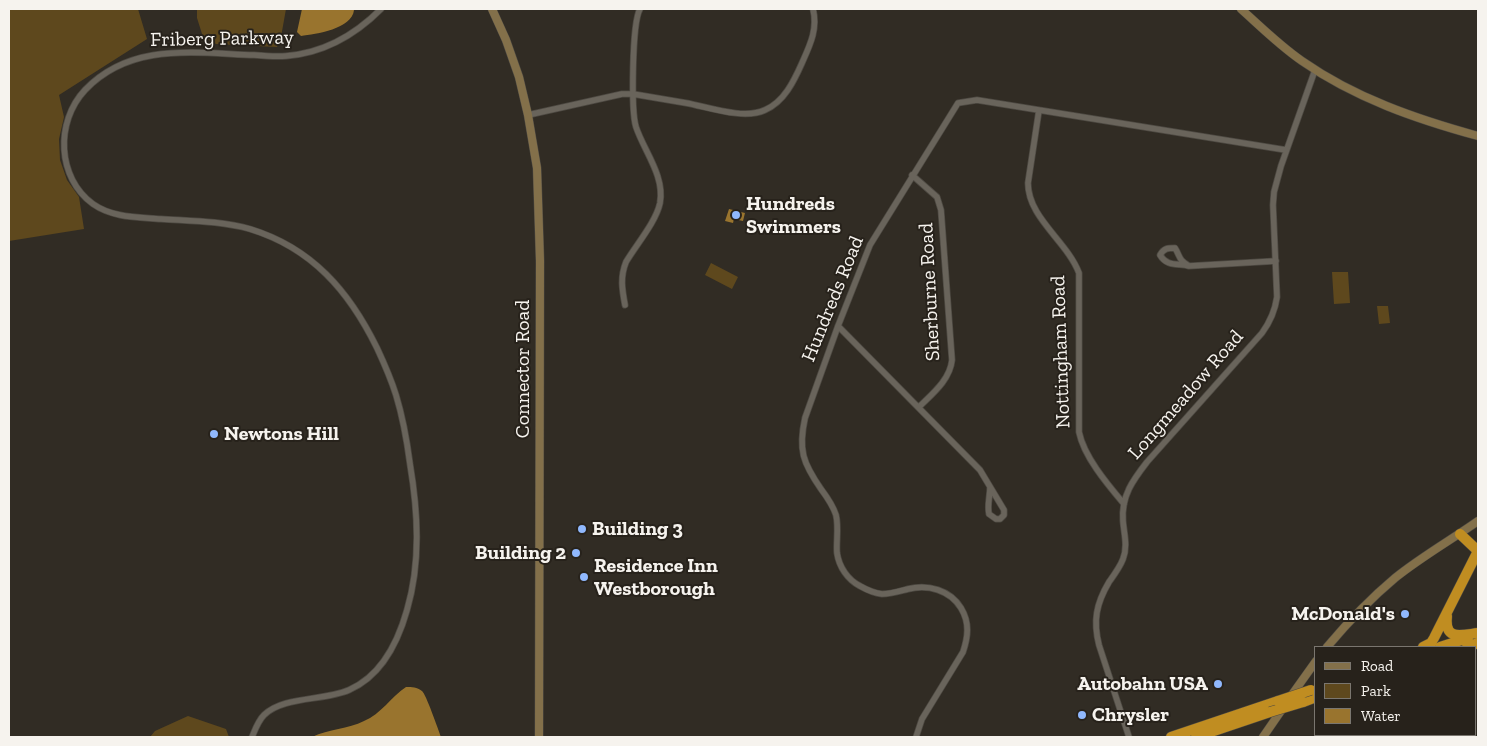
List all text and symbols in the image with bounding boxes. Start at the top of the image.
street label: Friberg Parkway [150,26,294,52]
place label: Hundreds Swimmers [746,192,841,239]
marker: Hundreds Swimmers [730,209,742,221]
street label: Sherburne Road [914,222,946,362]
street label: Hundreds Road [797,233,869,365]
street label: Nottingham Road [1046,275,1076,429]
street label: Connector Road [511,300,535,438]
street label: Longmeadow Road [1123,325,1249,465]
place label: Newtons Hill [224,422,339,446]
marker: Newtons Hill [208,428,220,440]
place label: Building 3 [592,517,683,541]
marker: Building 3 [576,523,588,535]
place label: Building 2 [475,541,566,565]
marker: Building 2 [570,547,582,559]
place label: Residence Inn Westborough [594,554,718,601]
marker: Residence Inn Westborough [578,571,590,583]
place label: McDonald's [1291,602,1395,626]
marker: McDonald's [1399,608,1411,620]
legend [1314,646,1477,736]
text: Road [1361,657,1393,675]
place label: Autobahn USA [1077,672,1208,696]
marker: Autobahn USA [1212,678,1224,690]
text: Park [1361,682,1391,700]
place label: Chrysler [1092,703,1169,727]
text: Water [1361,707,1401,725]
marker: Chrysler [1076,709,1088,721]

